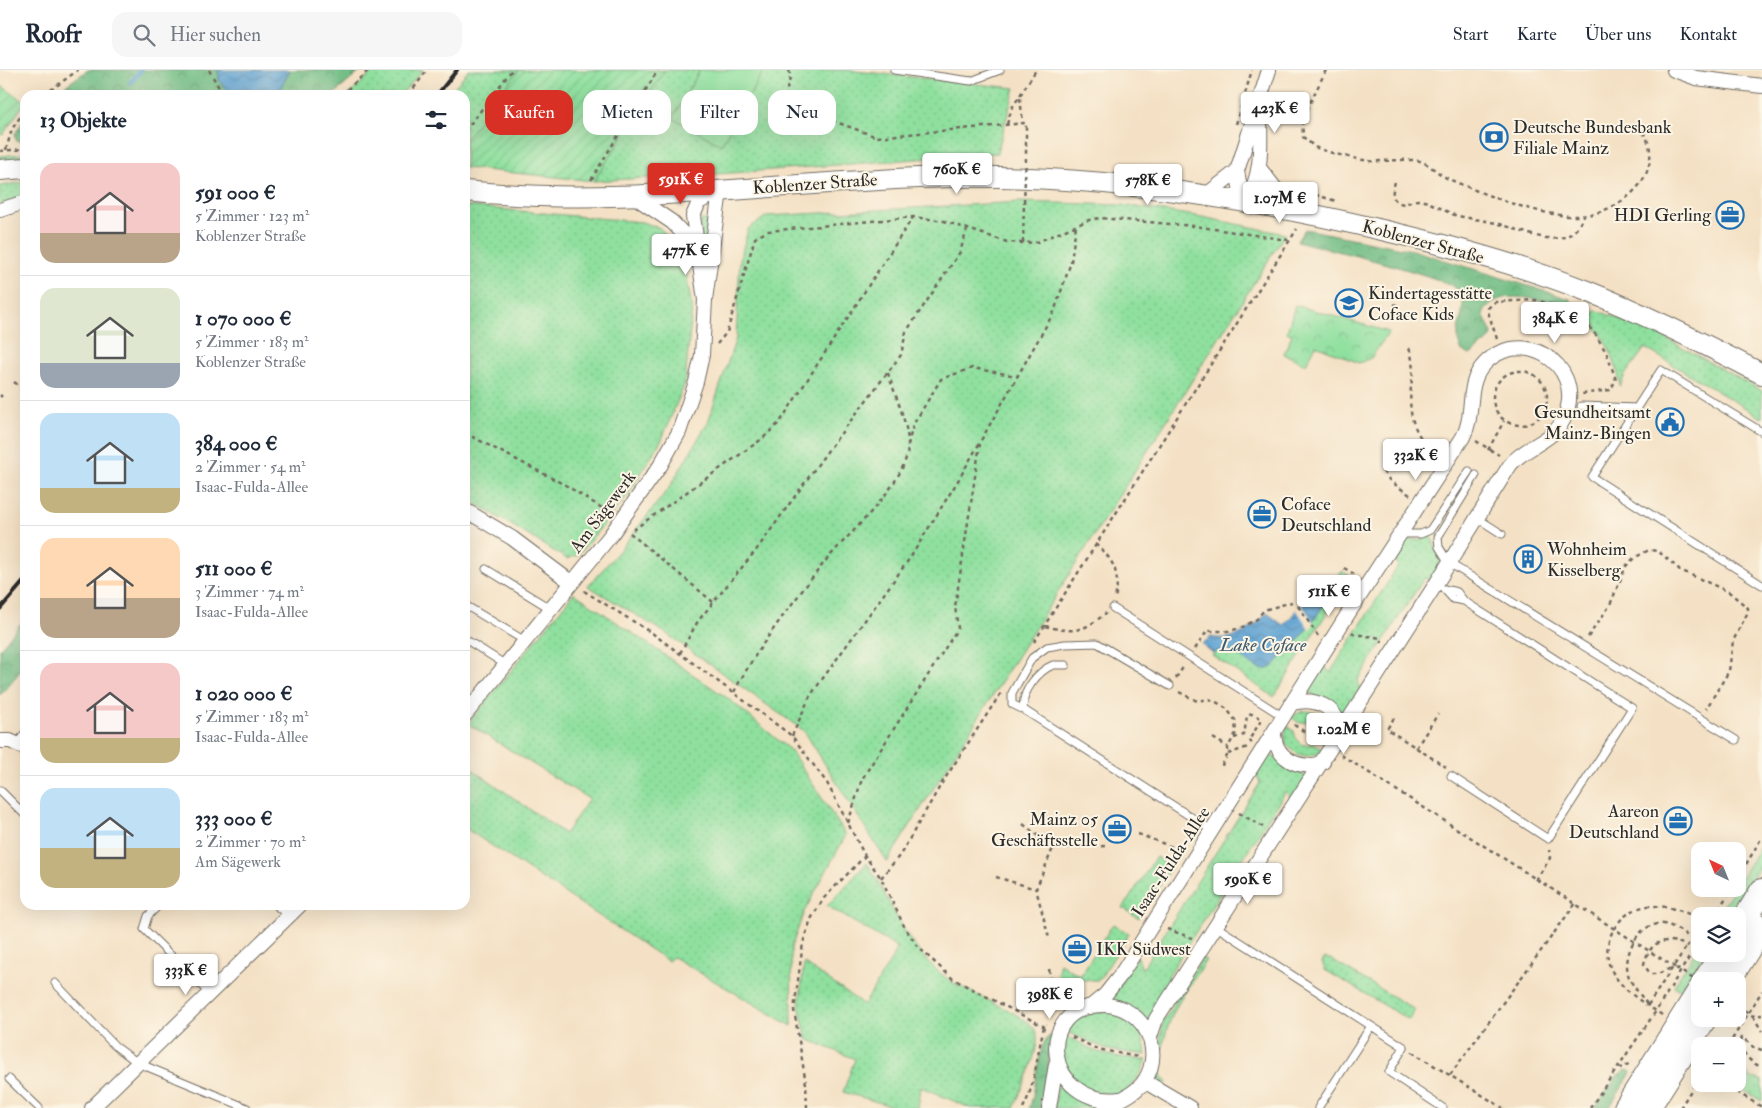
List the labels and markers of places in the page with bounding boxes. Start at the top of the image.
pin: 423K € [1234,92,1316,134]
place label: Deutsche Bundesbank Filiale Mainz [1513,116,1672,160]
bank icon: Deutsche Bundesbank Filiale Mainz [1479,122,1509,152]
pin: 760K € [916,152,998,195]
pin: 591K € [640,162,722,205]
pin: 578K € [1107,164,1189,206]
pin: 1.07M € [1234,182,1326,224]
office icon: HDI Gerling [1715,200,1745,230]
place label: HDI Gerling [1614,204,1712,227]
pin: 477K € [645,234,727,276]
place label: Kindertagesstätte Coface Kids [1368,282,1493,326]
school or university icon: Kindertagesstätte Coface Kids [1334,288,1364,318]
pin: 384K € [1514,302,1596,344]
place label: Gesundheitsamt Mainz-Bingen [1534,401,1651,445]
public building icon: Gesundheitsamt Mainz-Bingen [1655,407,1685,437]
pin: 332K € [1375,438,1457,481]
place label: Coface Deutschland [1281,493,1371,537]
office icon: Coface Deutschland [1247,499,1277,529]
place label: Wohnheim Kisselberg [1546,538,1627,582]
building icon: Wohnheim Kisselberg [1513,544,1543,574]
pin: 511K € [1288,574,1370,617]
pin: 1.02M € [1298,712,1390,755]
place label: Aareon Deutschland [1569,800,1659,844]
office icon: Aareon Deutschland [1663,806,1693,836]
place label: Mainz 05 Geschäftsstelle [991,808,1098,852]
office icon: Mainz 05 Geschäftsstelle [1102,814,1132,844]
pin: 590K € [1207,862,1289,905]
office icon: IKK Südwest [1062,934,1092,964]
place label: IKK Südwest [1096,938,1191,961]
pin: 333K € [145,954,227,996]
pin: 398K € [1009,978,1091,1020]

